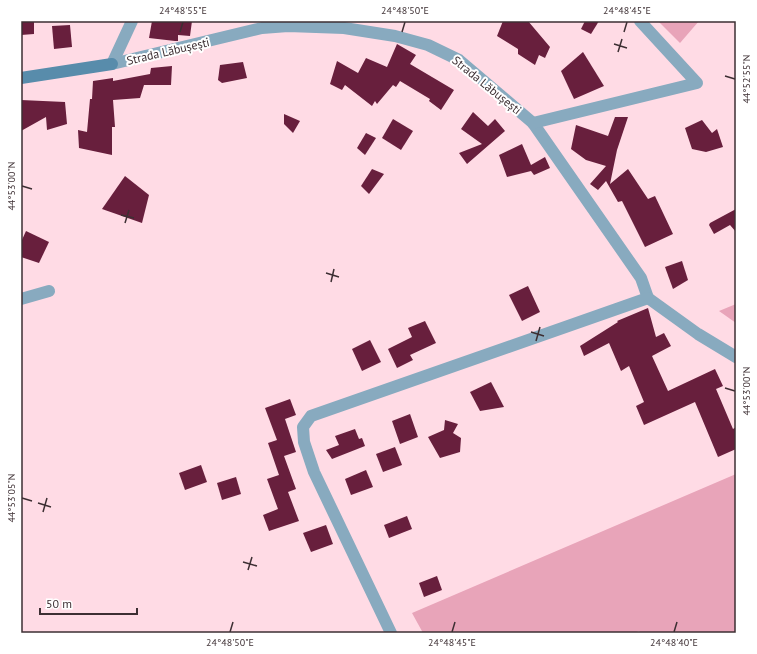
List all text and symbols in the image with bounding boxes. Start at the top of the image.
text: 24°48'55"E [159,4,207,17]
text: 24°48'50"E [381,4,429,17]
text: 24°48'45"E [603,4,651,17]
street label: Strada Lăbușești [125,34,211,68]
street label: Strada Lăbușești [449,53,525,117]
text: 44°52'55"N [740,54,753,104]
text: 44°53'00"N [5,161,18,211]
text: 44°53'00"N [740,366,753,416]
text: 44°53'05"N [5,473,18,523]
scale bar [40,590,137,616]
text: 50 m [46,596,72,611]
text: 24°48'50"E [206,636,254,649]
text: 24°48'45"E [428,636,476,649]
text: 24°48'40"E [650,636,698,649]

